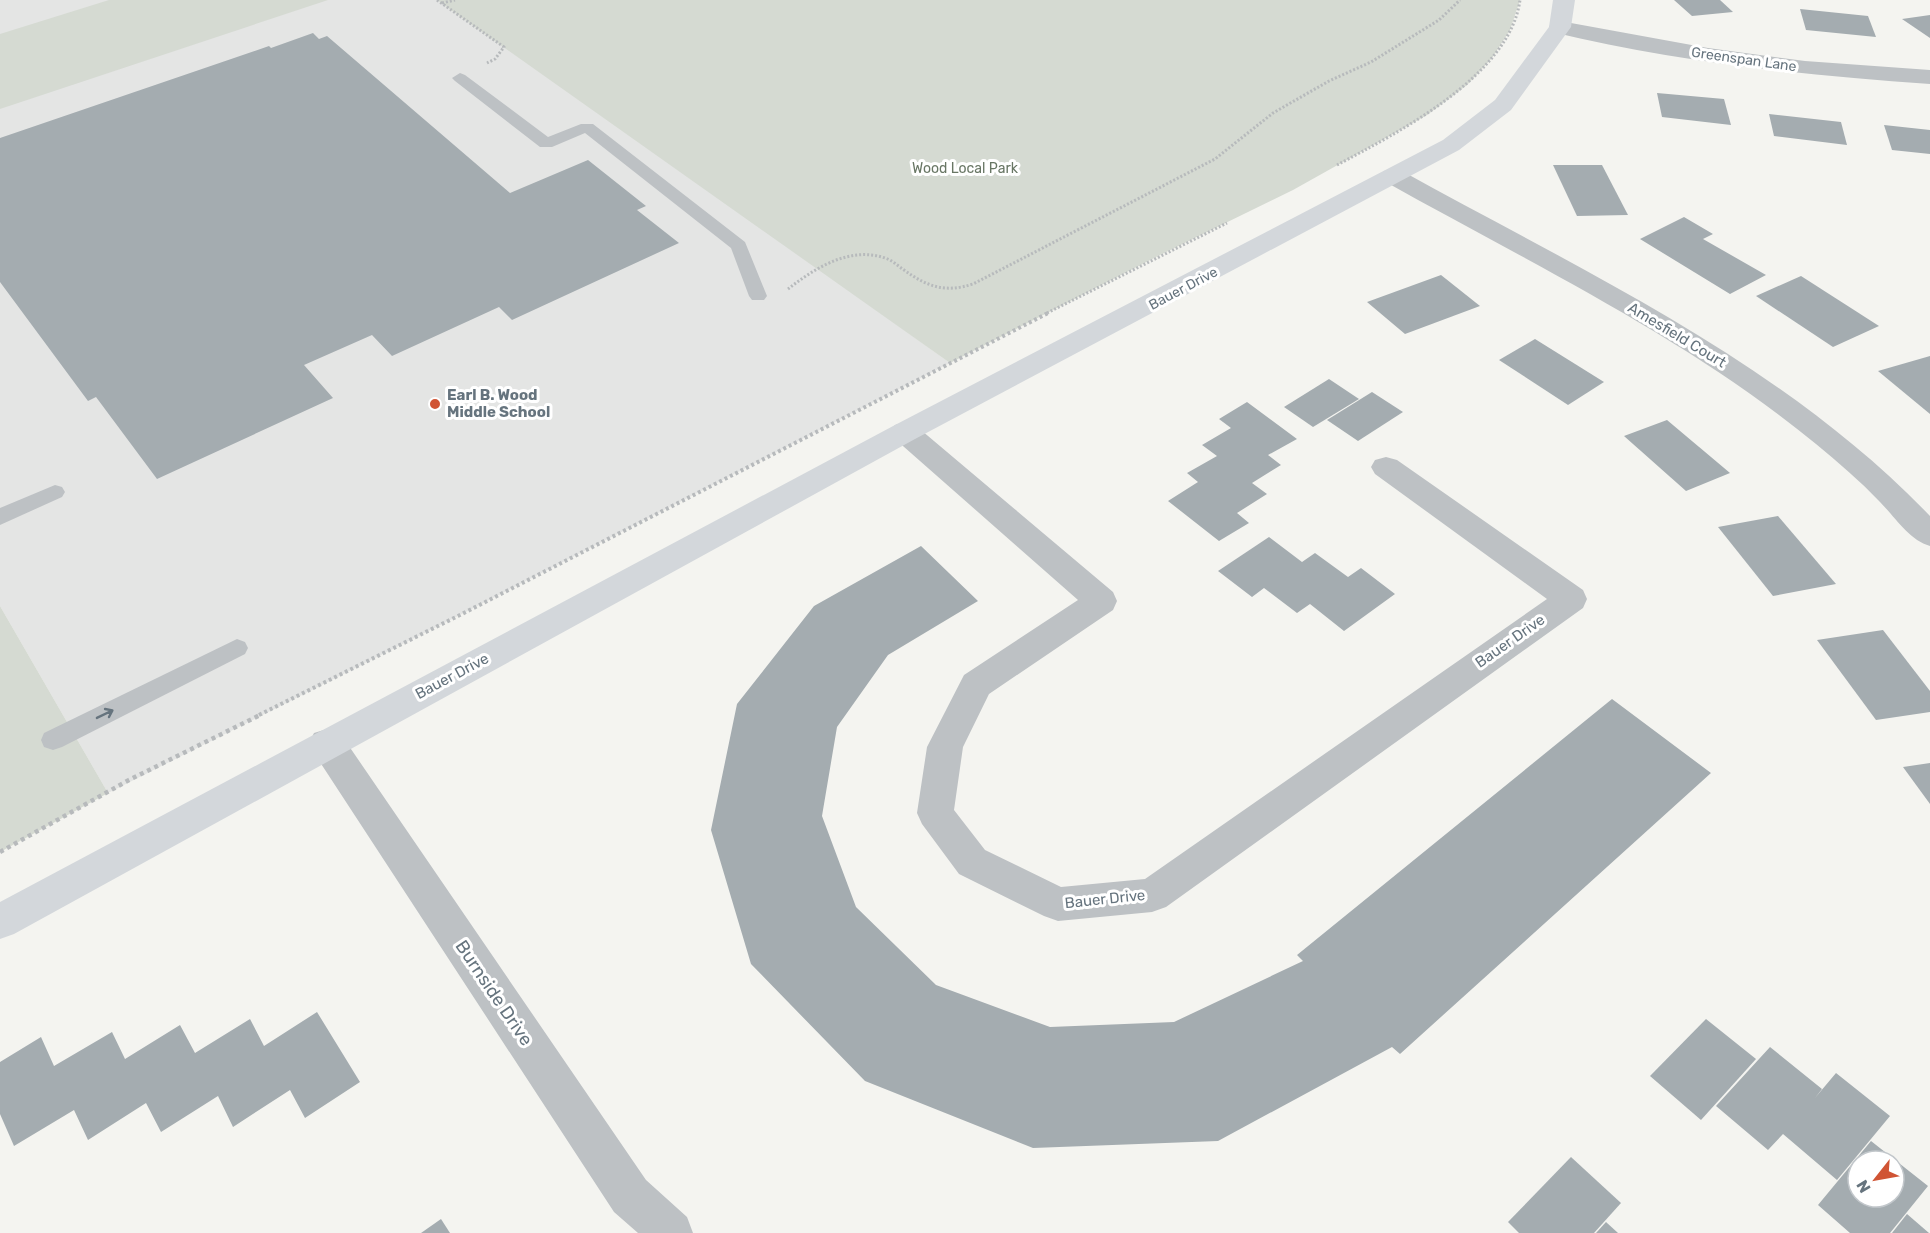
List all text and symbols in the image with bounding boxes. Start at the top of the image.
street label: Greenspan Lane [1690,44,1798,75]
park label: Wood Local Park [912,160,1019,177]
street label: Bauer Drive [1146,263,1221,314]
street label: Amesfield Court [1625,299,1730,371]
place label: Earl B. Wood Middle School [447,386,550,421]
marker: Earl B. Wood Middle School [428,397,442,411]
street label: Bauer Drive [1472,610,1548,672]
street label: Bauer Drive [412,649,492,703]
one-way arrow [96,707,114,719]
street label: Bauer Drive [1064,886,1146,912]
street label: Burnside Drive [451,936,537,1050]
north arrow [1846,1149,1906,1209]
text: N [1852,1177,1875,1196]

